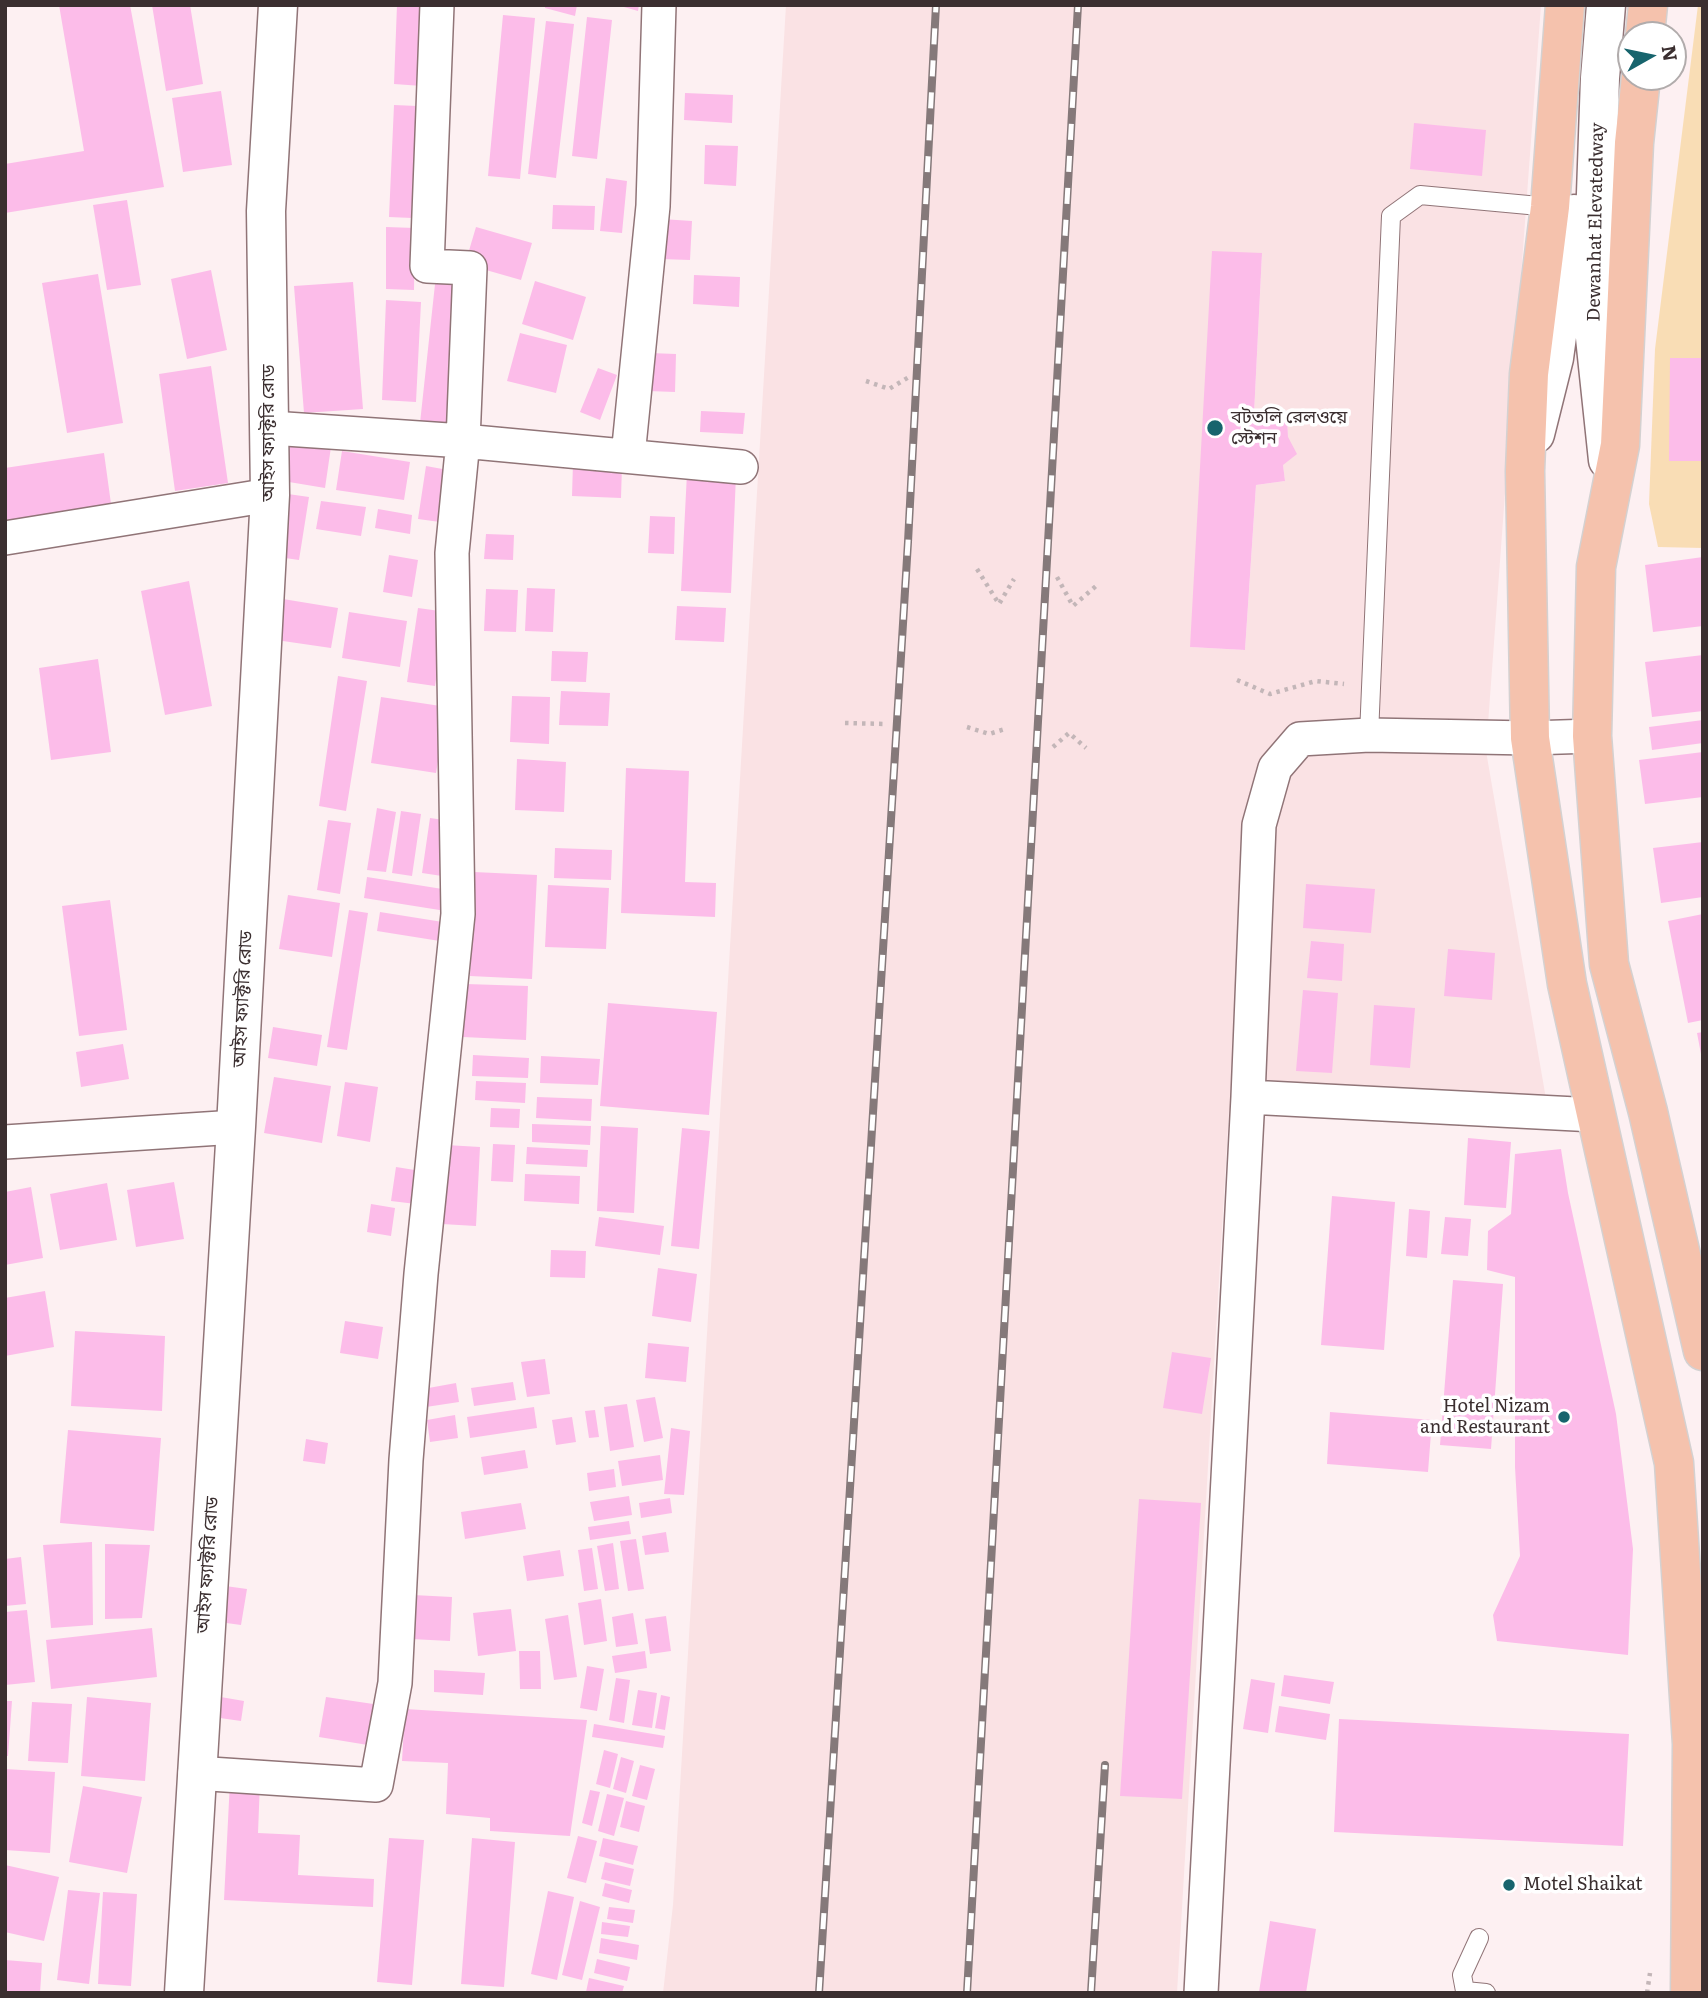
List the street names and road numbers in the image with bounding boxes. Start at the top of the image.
street label: Dewanhat Elevatedway [1583,122,1609,322]
street label: আইস ফ্যাক্টরি রোড [258,365,280,501]
street label: আইস ফ্যাক্টরি রোড [229,930,257,1068]
street label: আইস ফ্যাক্টরি রোড [192,1496,224,1634]

